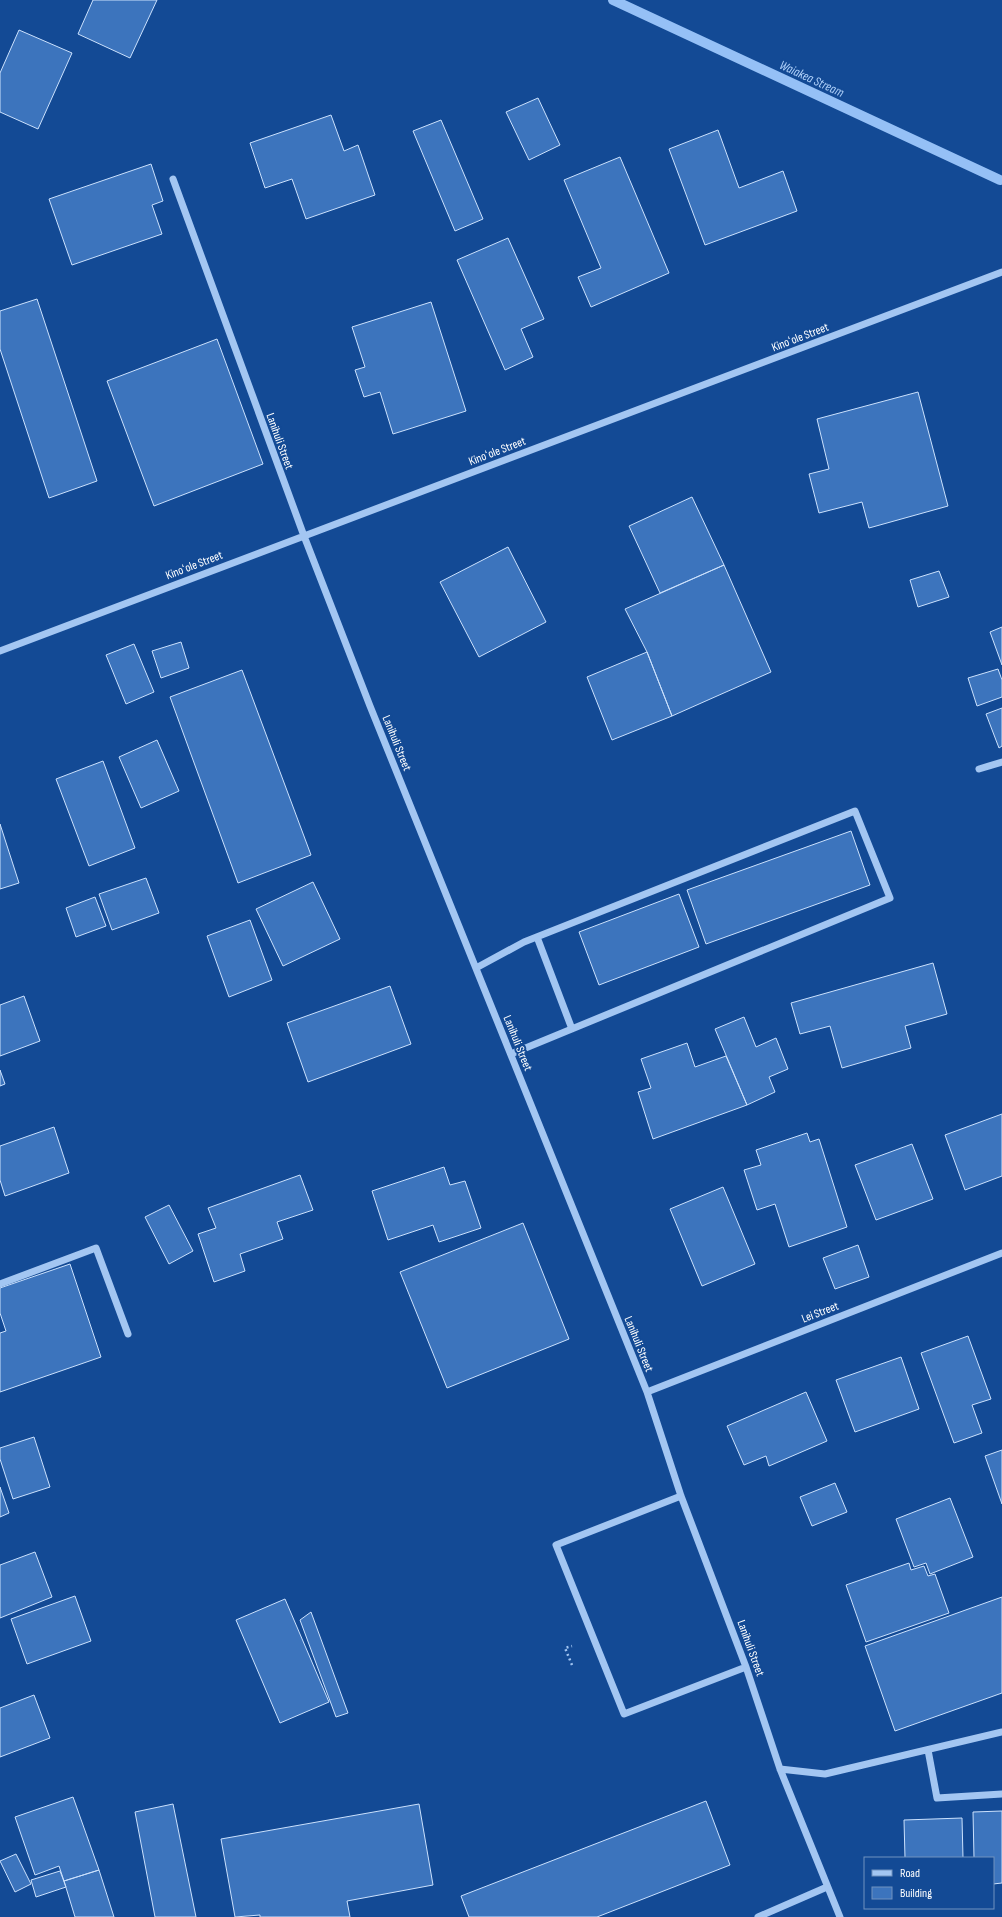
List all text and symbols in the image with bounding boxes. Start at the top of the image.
water label: Waiakea Stream [777,57,846,101]
street label: Kinoʻole Street [770,320,831,355]
street label: Lanihuli Street [262,411,297,472]
street label: Kinoʻole Street [467,434,528,469]
street label: Kinoʻole Street [164,548,225,583]
street label: Lanihuli Street [379,713,415,773]
street label: Lanihuli Street [500,1013,536,1073]
street label: Lei Street [799,1298,841,1326]
street label: Lanihuli Street [621,1314,657,1374]
street label: Lanihuli Street [733,1618,768,1679]
legend [864,1857,994,1909]
text: Road [900,1866,920,1881]
text: Building [900,1886,932,1901]

